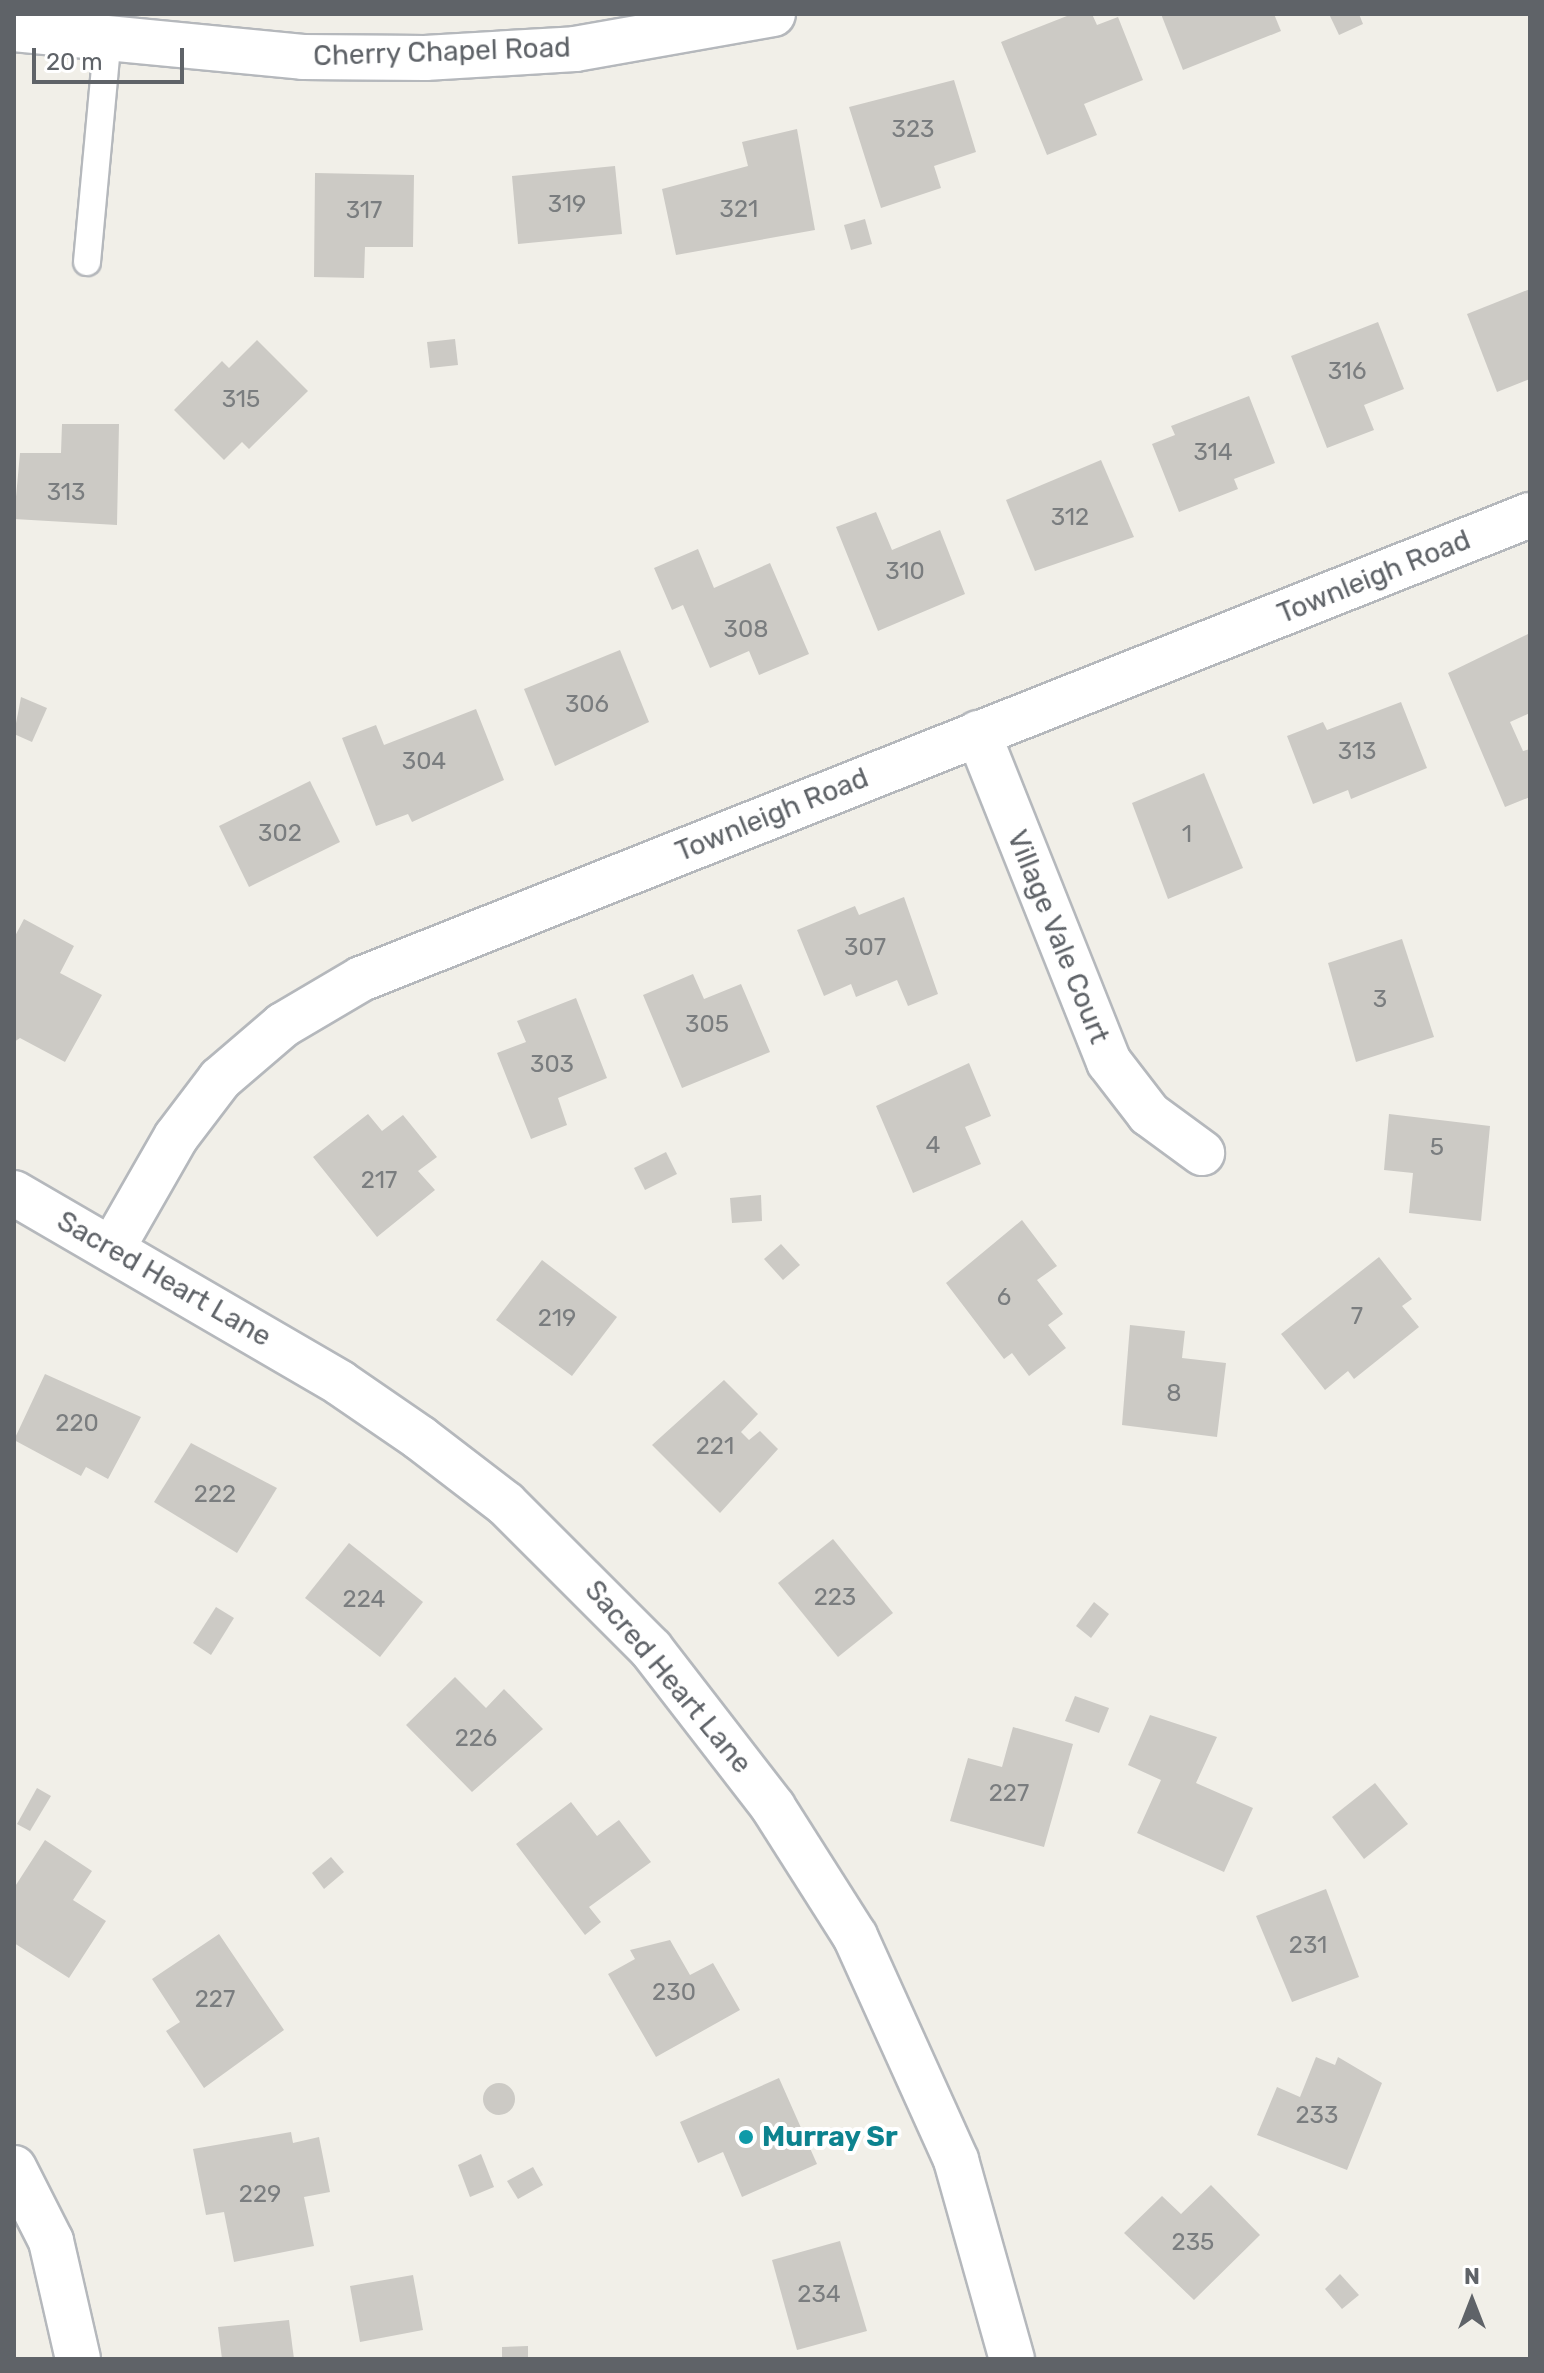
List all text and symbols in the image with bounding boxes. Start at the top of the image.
street label: Cherry Chapel Road [312,31,572,73]
scale bar [36,32,188,82]
text: 20 m [46,48,103,76]
house number: 323 [892,116,934,144]
house number: 319 [548,191,586,219]
house number: 321 [720,196,758,224]
house number: 317 [346,197,382,225]
house number: 316 [1328,358,1366,386]
house number: 315 [222,386,260,414]
house number: 314 [1193,439,1233,467]
house number: 313 [47,479,85,507]
house number: 312 [1051,504,1089,532]
street label: Townleigh Road [1273,523,1475,631]
house number: 310 [885,558,925,586]
house number: 308 [724,616,768,644]
house number: 306 [565,691,609,719]
house number: 313 [1338,738,1376,766]
house number: 304 [402,748,446,776]
street label: Townleigh Road [671,761,873,869]
house number: 302 [258,820,302,848]
house number: 1 [1182,821,1192,849]
street label: Village Vale Court [1000,825,1116,1049]
house number: 307 [844,934,886,962]
house number: 3 [1373,986,1387,1014]
house number: 305 [685,1011,729,1039]
house number: 303 [530,1051,574,1079]
house number: 4 [926,1132,940,1160]
house number: 5 [1430,1134,1444,1162]
house number: 217 [361,1167,397,1195]
street label: Sacred Heart Lane [51,1204,277,1354]
house number: 6 [997,1284,1011,1312]
house number: 7 [1351,1303,1363,1331]
house number: 219 [538,1305,576,1333]
house number: 8 [1166,1380,1182,1408]
house number: 220 [55,1410,99,1438]
house number: 221 [696,1433,734,1461]
house number: 222 [194,1481,236,1509]
street label: Sacred Heart Lane [578,1574,758,1780]
house number: 223 [814,1584,856,1612]
house number: 224 [343,1586,385,1614]
house number: 226 [455,1725,497,1753]
house number: 227 [989,1780,1029,1808]
house number: 231 [1289,1932,1327,1960]
house number: 230 [652,1979,696,2007]
house number: 227 [195,1986,235,2014]
house number: 233 [1296,2102,1338,2130]
place label: Murray Sr [762,2120,898,2154]
marker: Murray Sr [737,2128,755,2146]
house number: 229 [239,2181,281,2209]
house number: 235 [1172,2229,1214,2257]
north arrow [1432,2261,1512,2341]
text: N [1464,2263,1480,2290]
house number: 234 [797,2281,841,2309]

